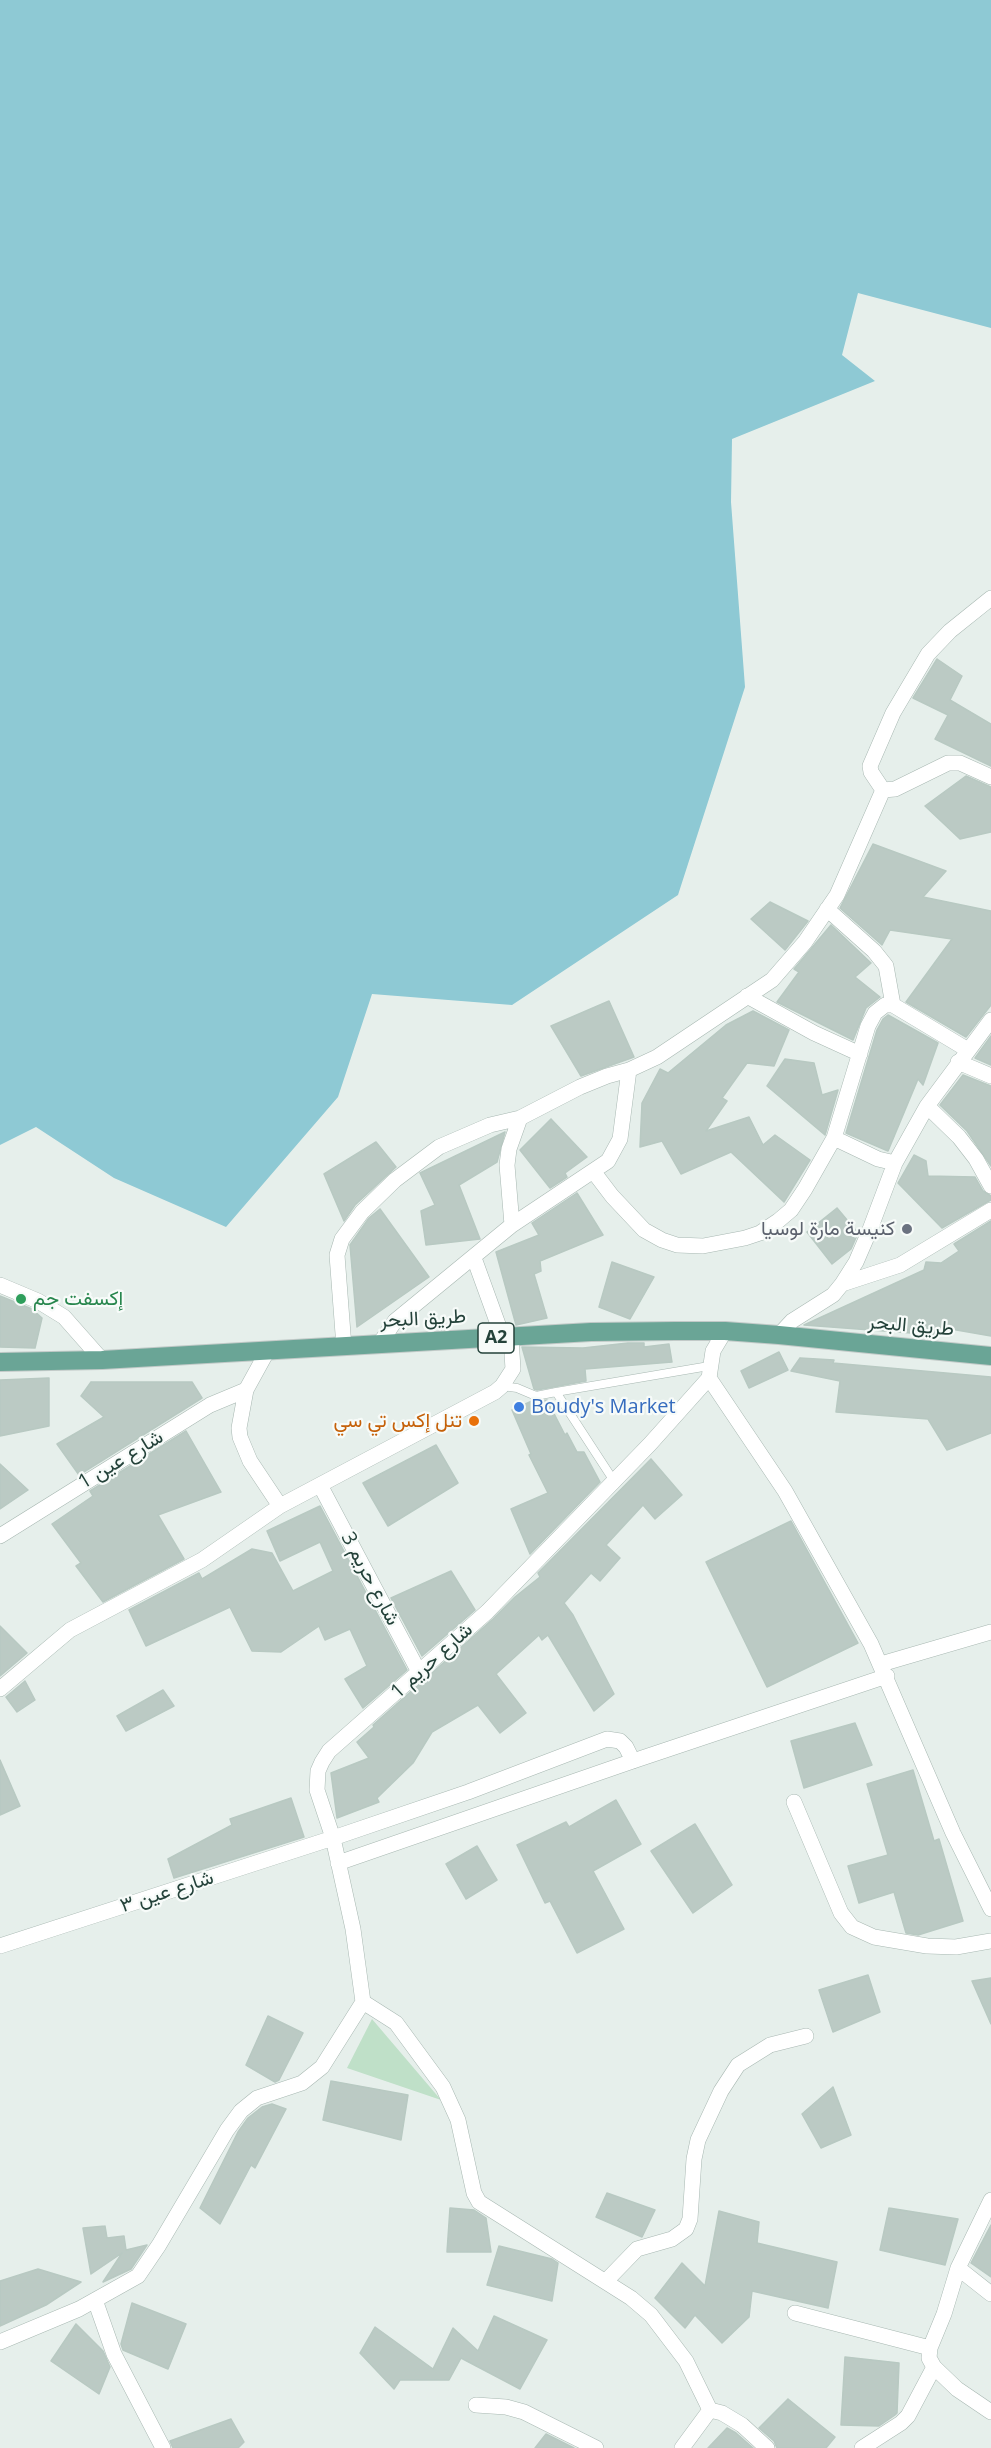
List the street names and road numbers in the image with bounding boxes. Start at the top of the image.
street label: طريق البحر [379,1305,467,1333]
street label: طريق البحر [867,1310,955,1342]
road number: A2 [478,1323,514,1353]
street label: شارع عين 1 [74,1425,168,1495]
street label: شارع حريم 3 [335,1528,405,1630]
street label: شارع حريم 1 [386,1618,478,1704]
street label: شارع عين ٣ [117,1866,217,1918]

